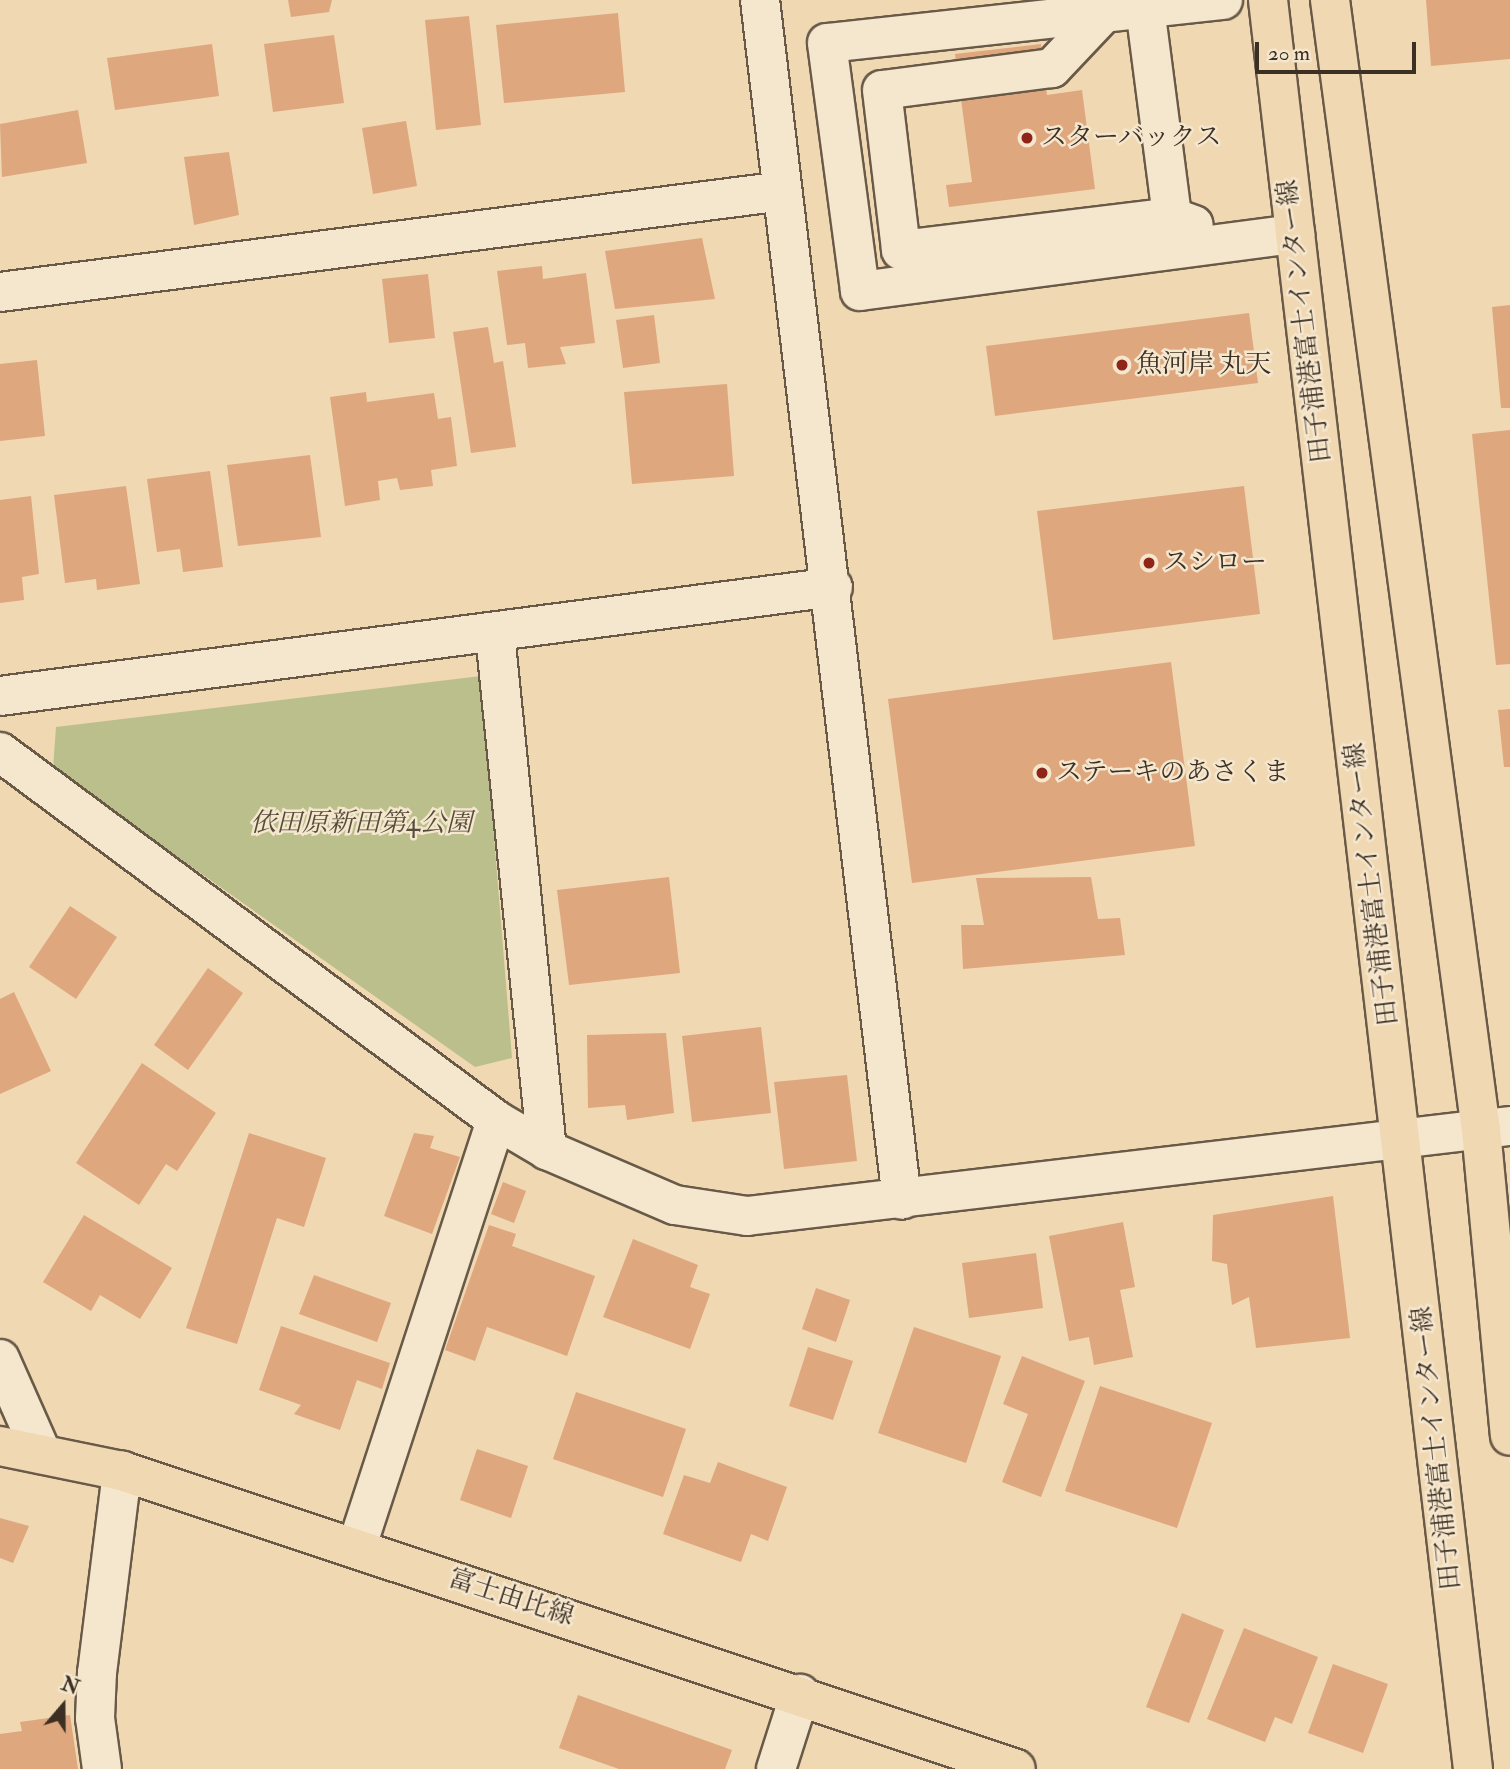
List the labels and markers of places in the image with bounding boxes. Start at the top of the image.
place label: スターバックス [1041,122,1223,154]
marker: スターバックス [1019,130,1035,146]
place label: 魚河岸 丸天 [1136,349,1271,381]
marker: 魚河岸 丸天 [1114,357,1130,373]
place label: スシロー [1163,547,1267,579]
marker: スシロー [1141,555,1157,571]
place label: ステーキのあさくま [1056,757,1290,789]
marker: ステーキのあさくま [1034,765,1050,781]

